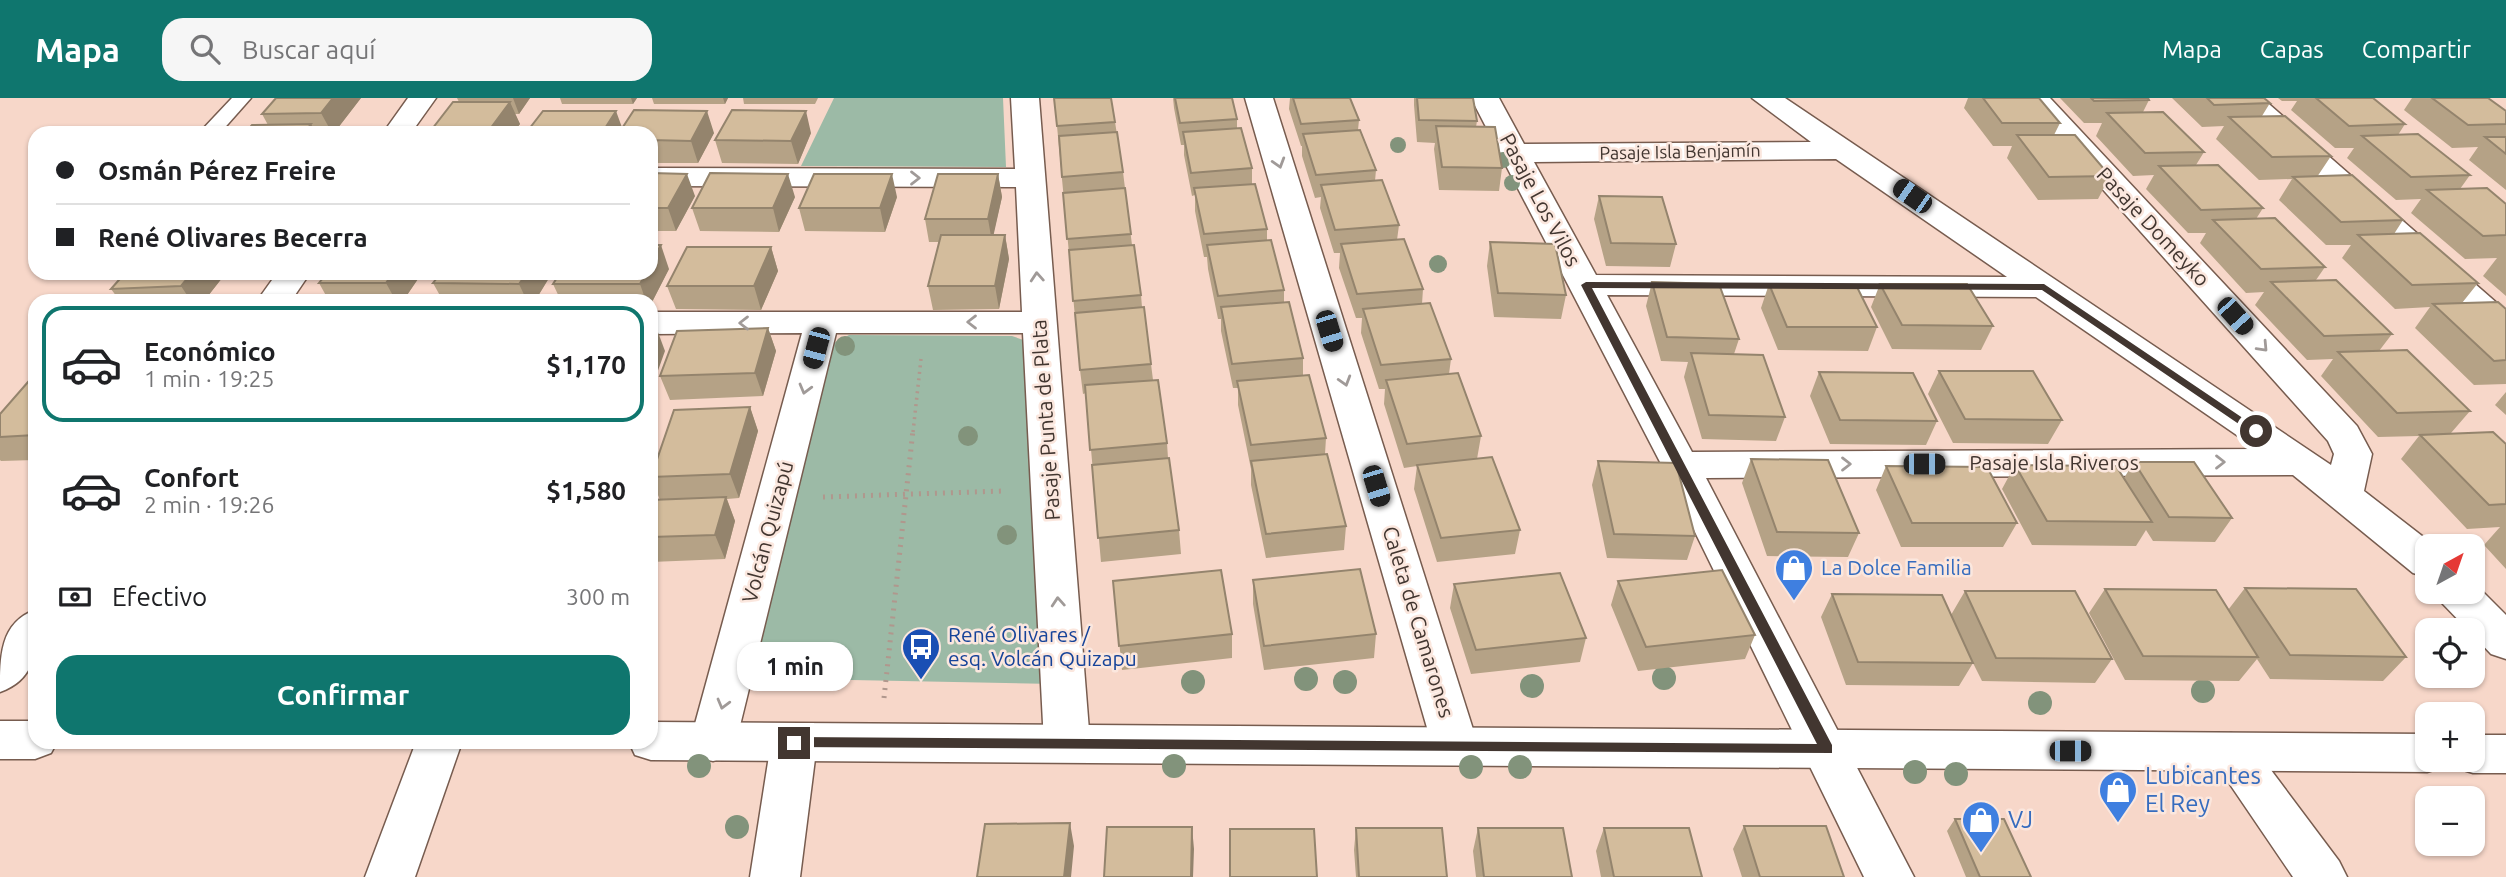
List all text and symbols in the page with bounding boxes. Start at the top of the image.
search box [162,18,652,81]
icon: search [186,30,224,68]
text: Mapa [35,31,120,68]
text: Buscar aquí [242,35,376,64]
text: Mapa [2162,36,2222,63]
text: Capas [2260,36,2324,63]
text: Compartir [2362,36,2471,63]
street label: Pasaje Los Vilos [1496,129,1586,270]
street label: Pasaje Isla Benjamín [1599,140,1761,162]
text: Osmán Pérez Freire [98,156,336,185]
one-way arrow [1270,157,1285,169]
street label: Pasaje Domeyko [2092,162,2215,291]
one-way arrow [910,170,921,186]
car [1889,175,1936,217]
text: René Olivares Becerra [98,223,368,252]
one-way arrow [1030,271,1045,282]
car [2214,293,2257,339]
car [1313,308,1346,354]
one-way arrow [739,315,749,331]
one-way arrow [966,315,977,330]
street label: Pasaje Punta de Plata [1026,319,1064,521]
car [801,325,832,371]
icon: car [60,333,123,396]
text: Económico [144,337,276,366]
one-way arrow [2255,339,2268,352]
text: $1,170 [546,350,626,379]
text: 1 min · 19:25 [144,366,275,391]
one-way arrow [1336,375,1351,387]
one-way arrow [799,383,813,395]
route start [2240,415,2272,447]
street label: Pasaje Isla Riveros [1969,450,2139,474]
car [1904,454,1946,475]
one-way arrow [2215,454,2226,470]
one-way arrow [1841,456,1851,472]
street label: Volcán Quizapú [737,458,797,605]
icon: car [60,459,123,522]
text: Confort [144,463,239,492]
car [1360,463,1393,509]
text: $1,580 [546,476,626,505]
text: 2 min · 19:26 [144,492,275,517]
street label: Caleta de Camarones [1378,523,1459,720]
north arrow [2415,534,2485,604]
map controls [2415,534,2485,856]
shop icon: La Dolce Familia [1773,547,1815,602]
place label: La Dolce Familia [1821,555,1972,579]
icon: cash [56,578,94,616]
text: Efectivo [112,582,207,611]
text: 300 m [566,584,630,609]
one-way arrow [1051,596,1066,607]
button: locate [2415,618,2485,688]
place label: René Olivares / esq. Volcán Quizapu [948,622,1137,670]
bus stop icon: René Olivares / esq. Volcán Quizapu [900,626,942,681]
callout: 1 min [736,642,852,690]
text: 1 min [766,654,824,679]
button: Confirmar [56,655,630,735]
one-way arrow [717,697,731,709]
button: + [2415,702,2485,772]
route end [778,727,810,759]
car [2050,741,2092,762]
place label: Lubicantes El Rey [2145,762,2261,817]
shop icon: Lubicantes El Rey [2097,769,2139,824]
button: − [2415,786,2485,856]
shop icon: VJ [1960,799,2002,854]
place label: VJ [2008,806,2033,833]

